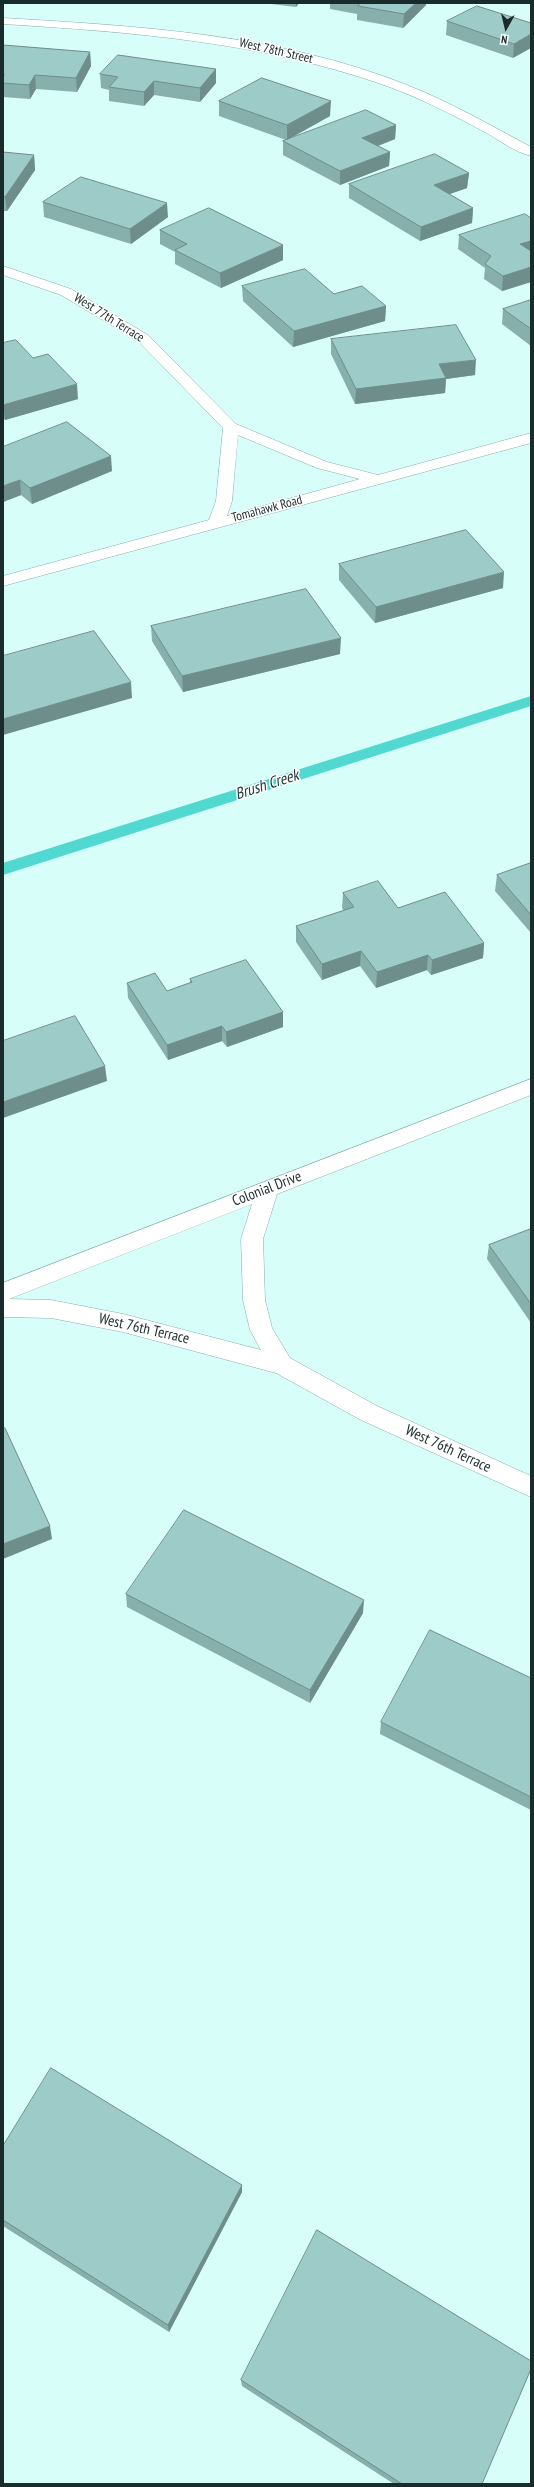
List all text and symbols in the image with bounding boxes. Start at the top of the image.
north arrow [486,8,526,48]
text: N [500,33,508,47]
street label: West 78th Street [238,35,314,67]
street label: West 77th Terrace [71,290,147,346]
street label: Tomahawk Road [230,492,304,526]
water label: Brush Creek [233,766,301,804]
street label: Colonial Drive [230,1168,304,1210]
street label: West 76th Terrace [97,1310,191,1348]
street label: West 76th Terrace [402,1421,494,1477]

